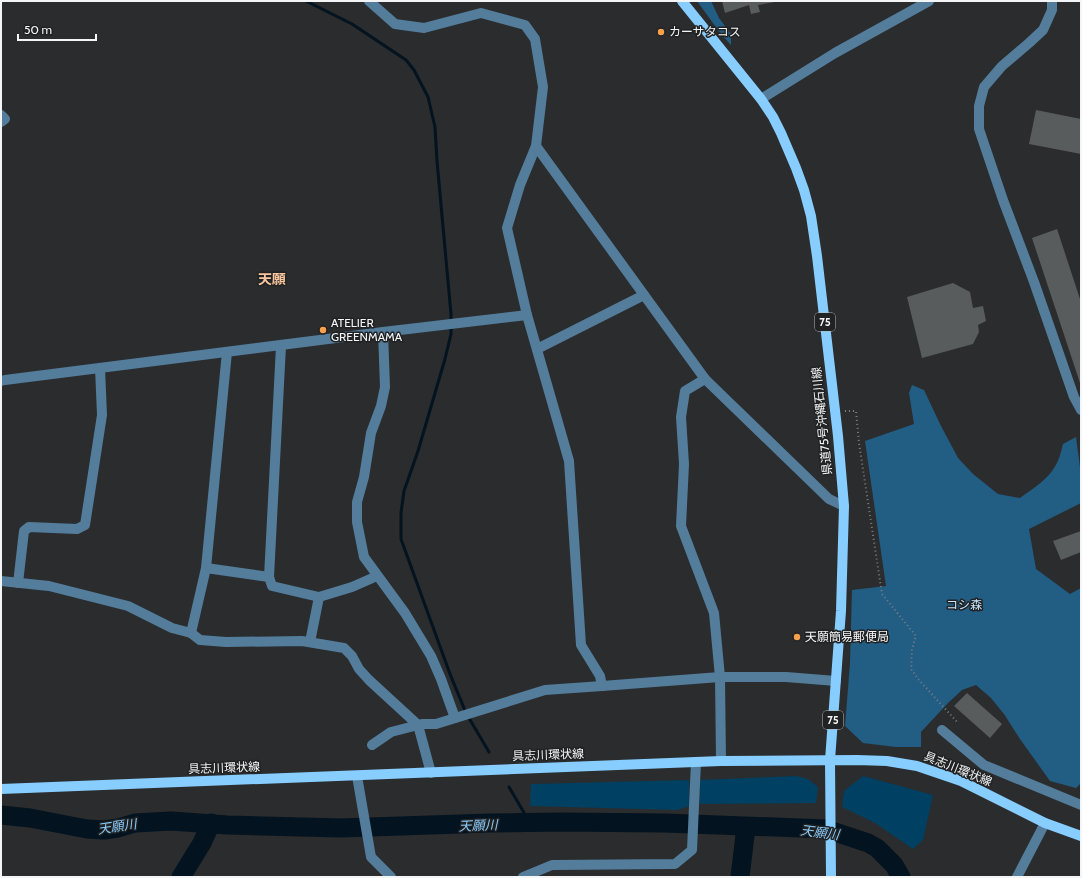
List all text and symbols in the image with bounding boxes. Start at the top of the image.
scale bar [18,16,96,42]
text: 50 m [24,22,52,37]
place label: カーサタコス [669,24,741,39]
marker: カーサタコス [656,27,666,37]
district label: 天願 [258,270,286,288]
road number: 75 [815,313,835,331]
place label: ATELIER GREENMAMA [331,315,403,344]
marker: ATELIER GREENMAMA [318,325,328,335]
street label: 県道75号沖縄石川線 [808,366,835,476]
park label: コシ森 [946,597,982,612]
place label: 天願簡易郵便局 [805,629,889,644]
marker: 天願簡易郵便局 [792,632,802,642]
road number: 75 [823,711,843,729]
street label: 具志川環状線 [512,746,584,763]
street label: 具志川環状線 [922,748,994,789]
street label: 具志川環状線 [188,759,260,776]
water label: 天願川 [97,815,139,837]
water label: 天願川 [458,816,500,834]
water label: 天願川 [800,822,842,843]

